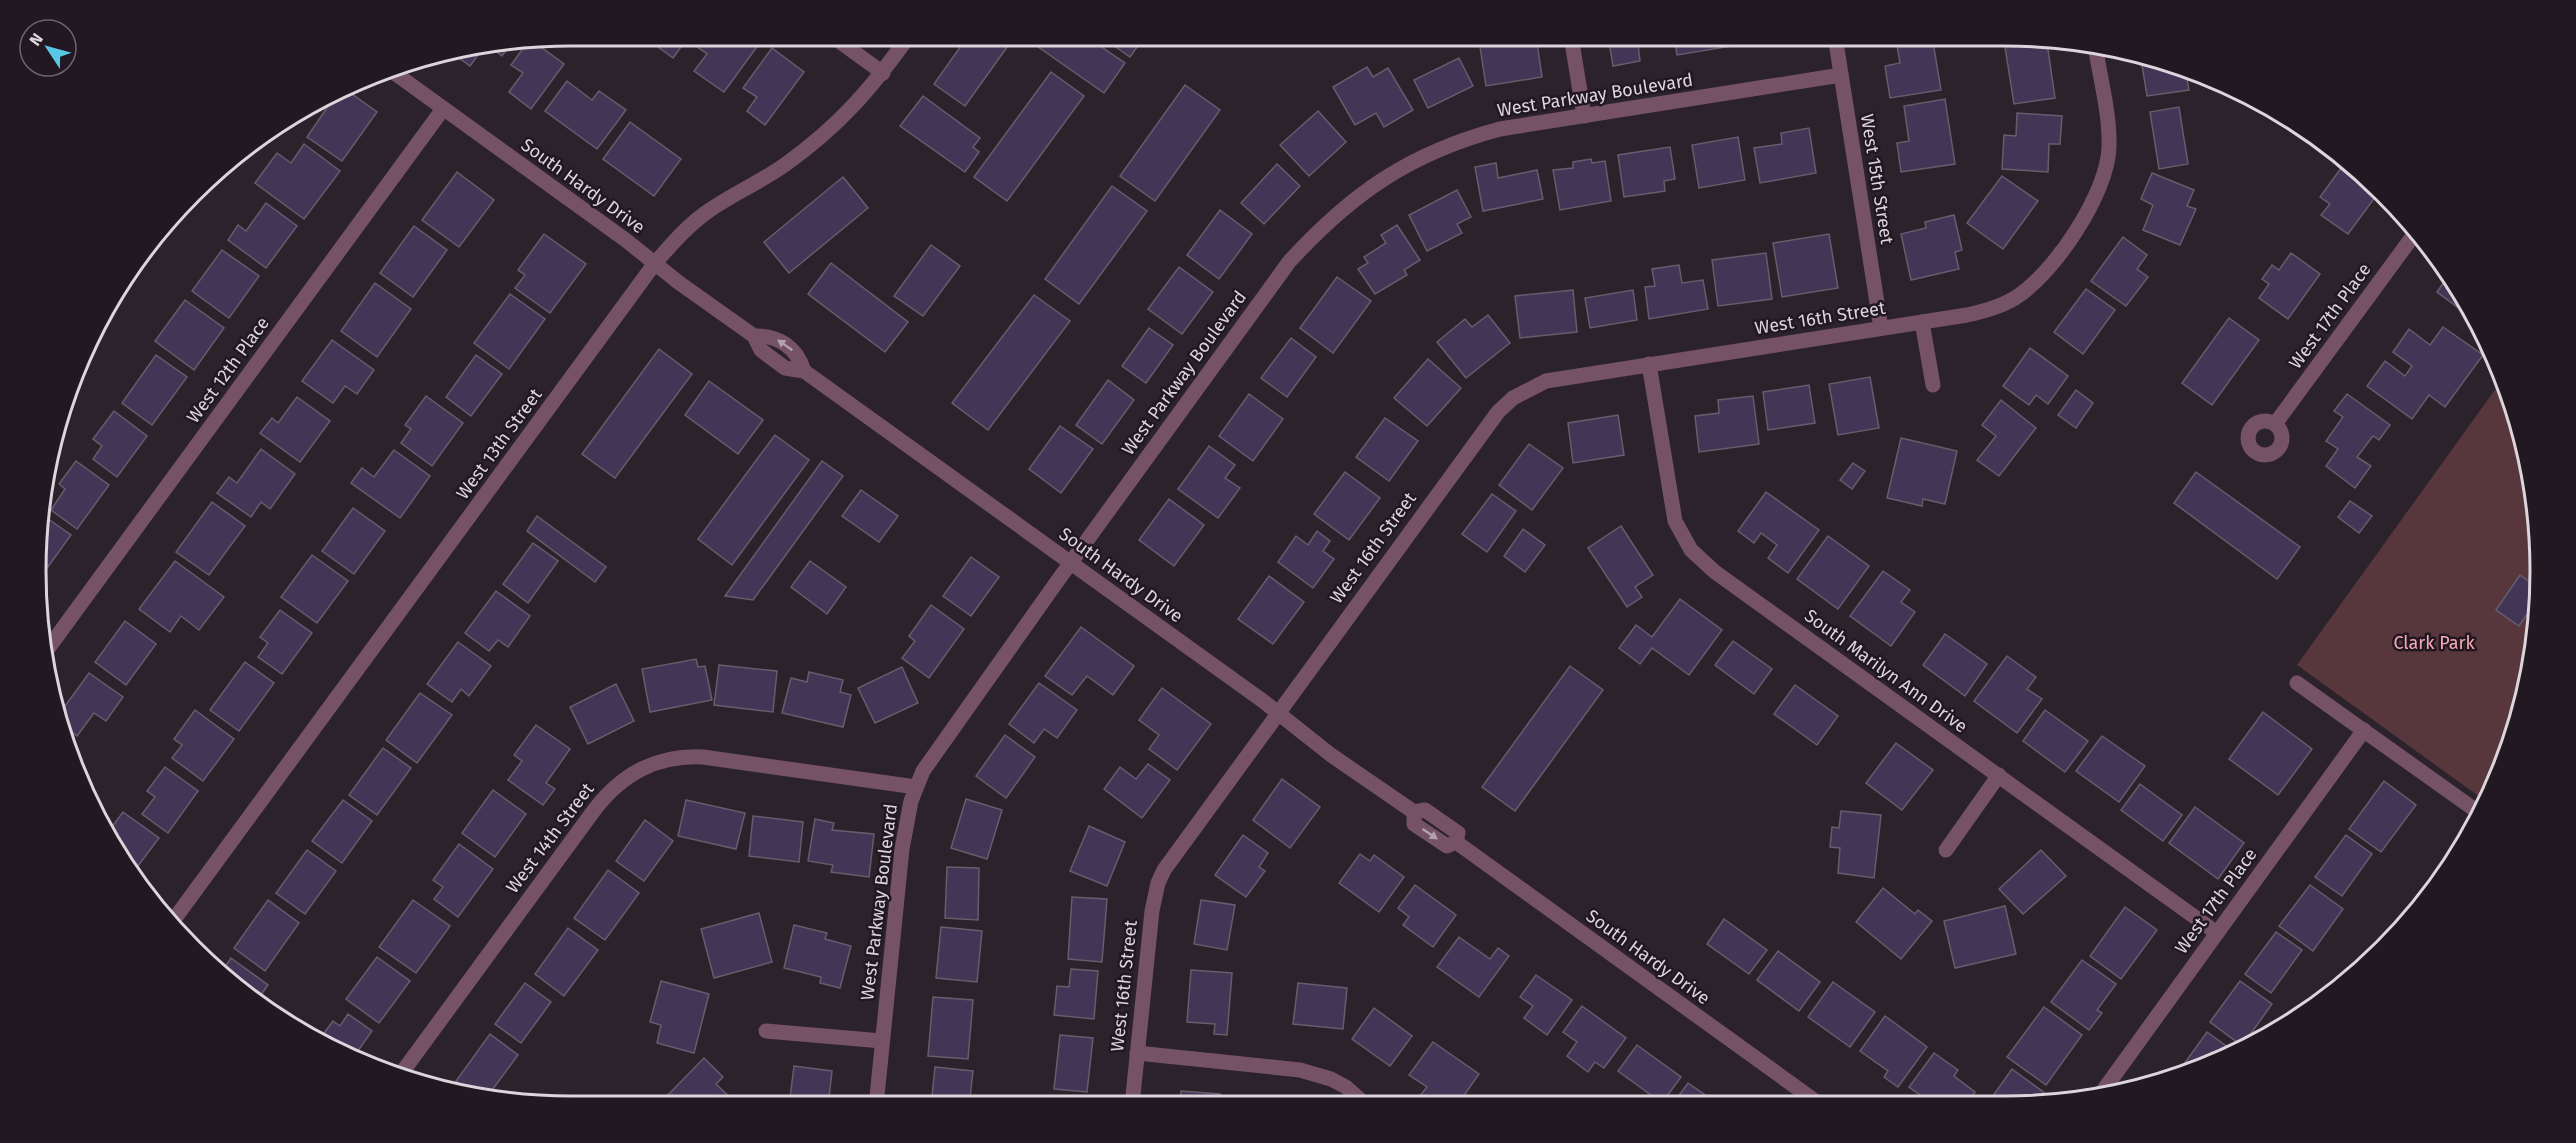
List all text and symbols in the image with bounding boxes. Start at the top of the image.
north arrow [18,18,78,78]
text: N [25,30,47,49]
street label: West Parkway Boulevard [1496,69,1694,121]
street label: West 15th Street [1856,112,1898,246]
street label: South Hardy Drive [517,134,649,238]
street label: West 17th Place [2284,259,2376,373]
street label: West Parkway Boulevard [1117,287,1251,459]
street label: West 16th Street [1753,297,1888,339]
street label: West 12th Place [182,313,274,427]
one-way arrow [777,339,793,351]
street label: West 13th Street [451,384,547,504]
street label: West 16th Street [1325,488,1421,608]
street label: South Hardy Drive [1055,523,1187,627]
street label: South Marilyn Ann Drive [1800,604,1972,738]
park label: Clark Park [2393,632,2475,654]
street label: West 14th Street [501,778,599,897]
street label: West Parkway Boulevard [856,802,902,1002]
one-way arrow [1421,829,1438,840]
street label: West 17th Place [2170,844,2262,958]
street label: South Hardy Drive [1582,905,1714,1009]
street label: West 16th Street [1106,919,1142,1053]

